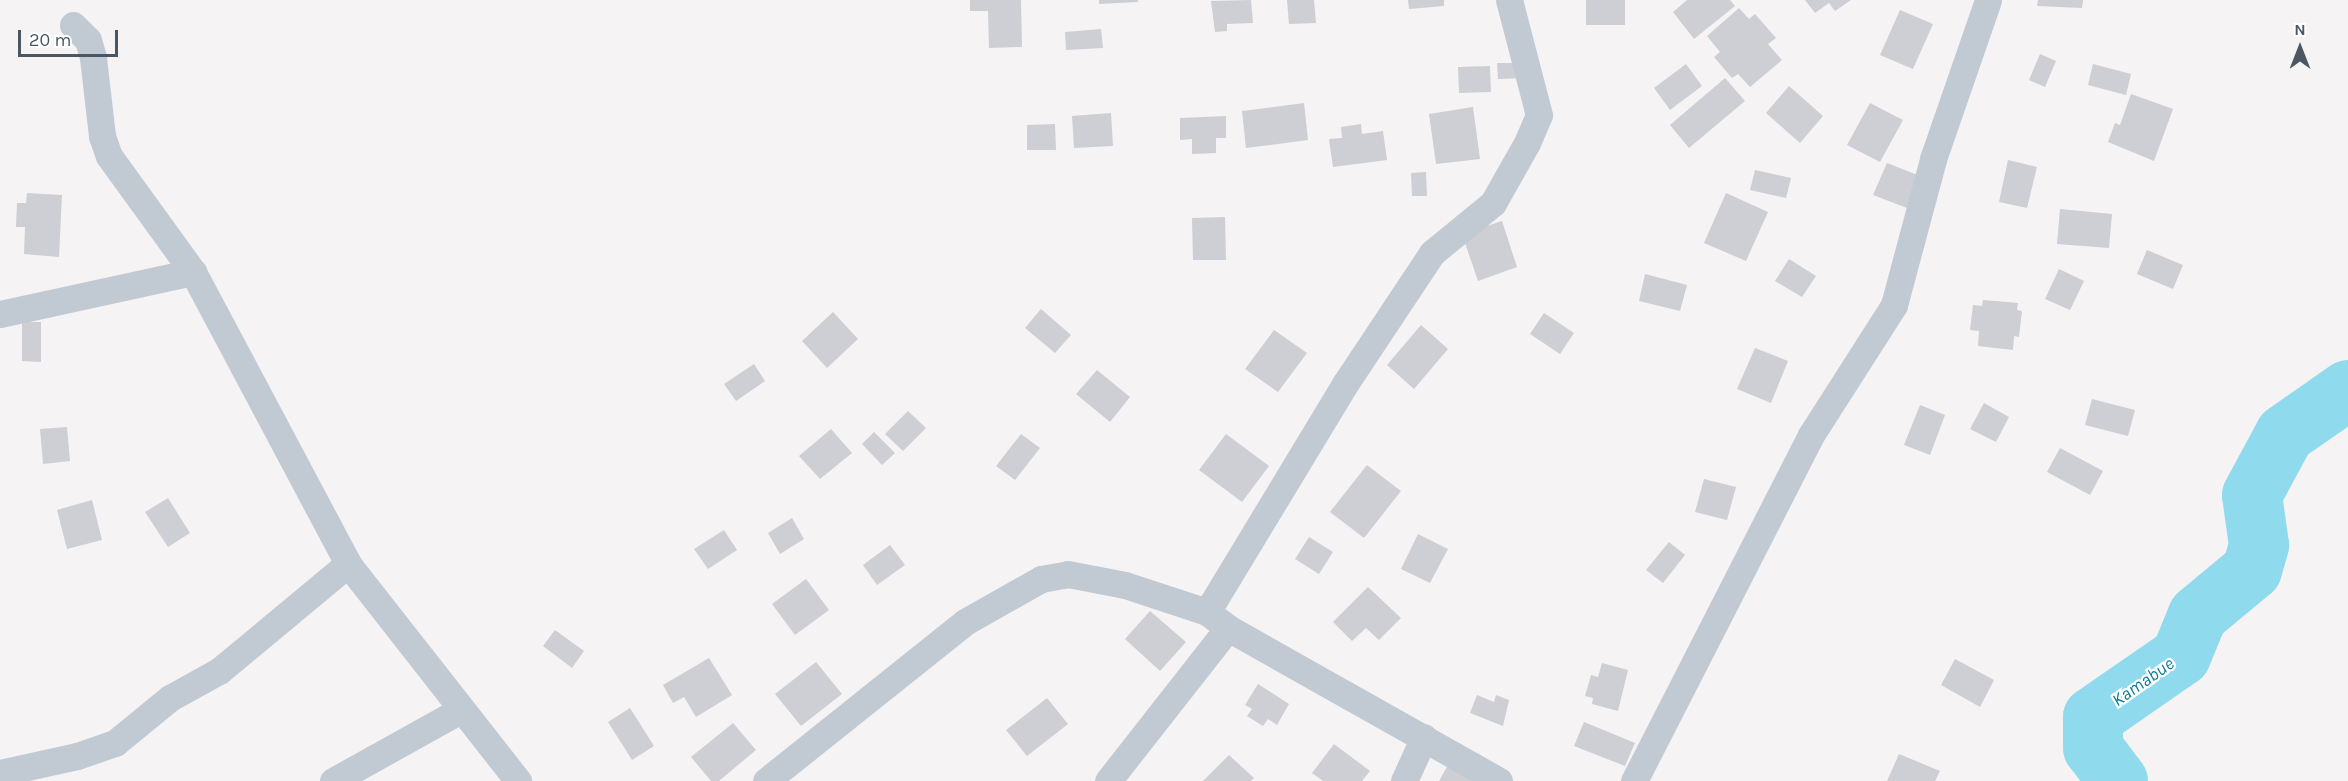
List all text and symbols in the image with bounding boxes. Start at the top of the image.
scale bar [21,18,122,56]
north arrow [2270,18,2330,78]
text: N [2294,20,2306,39]
text: 20 m [29,29,71,51]
water label: Kamabue [2108,653,2178,711]

